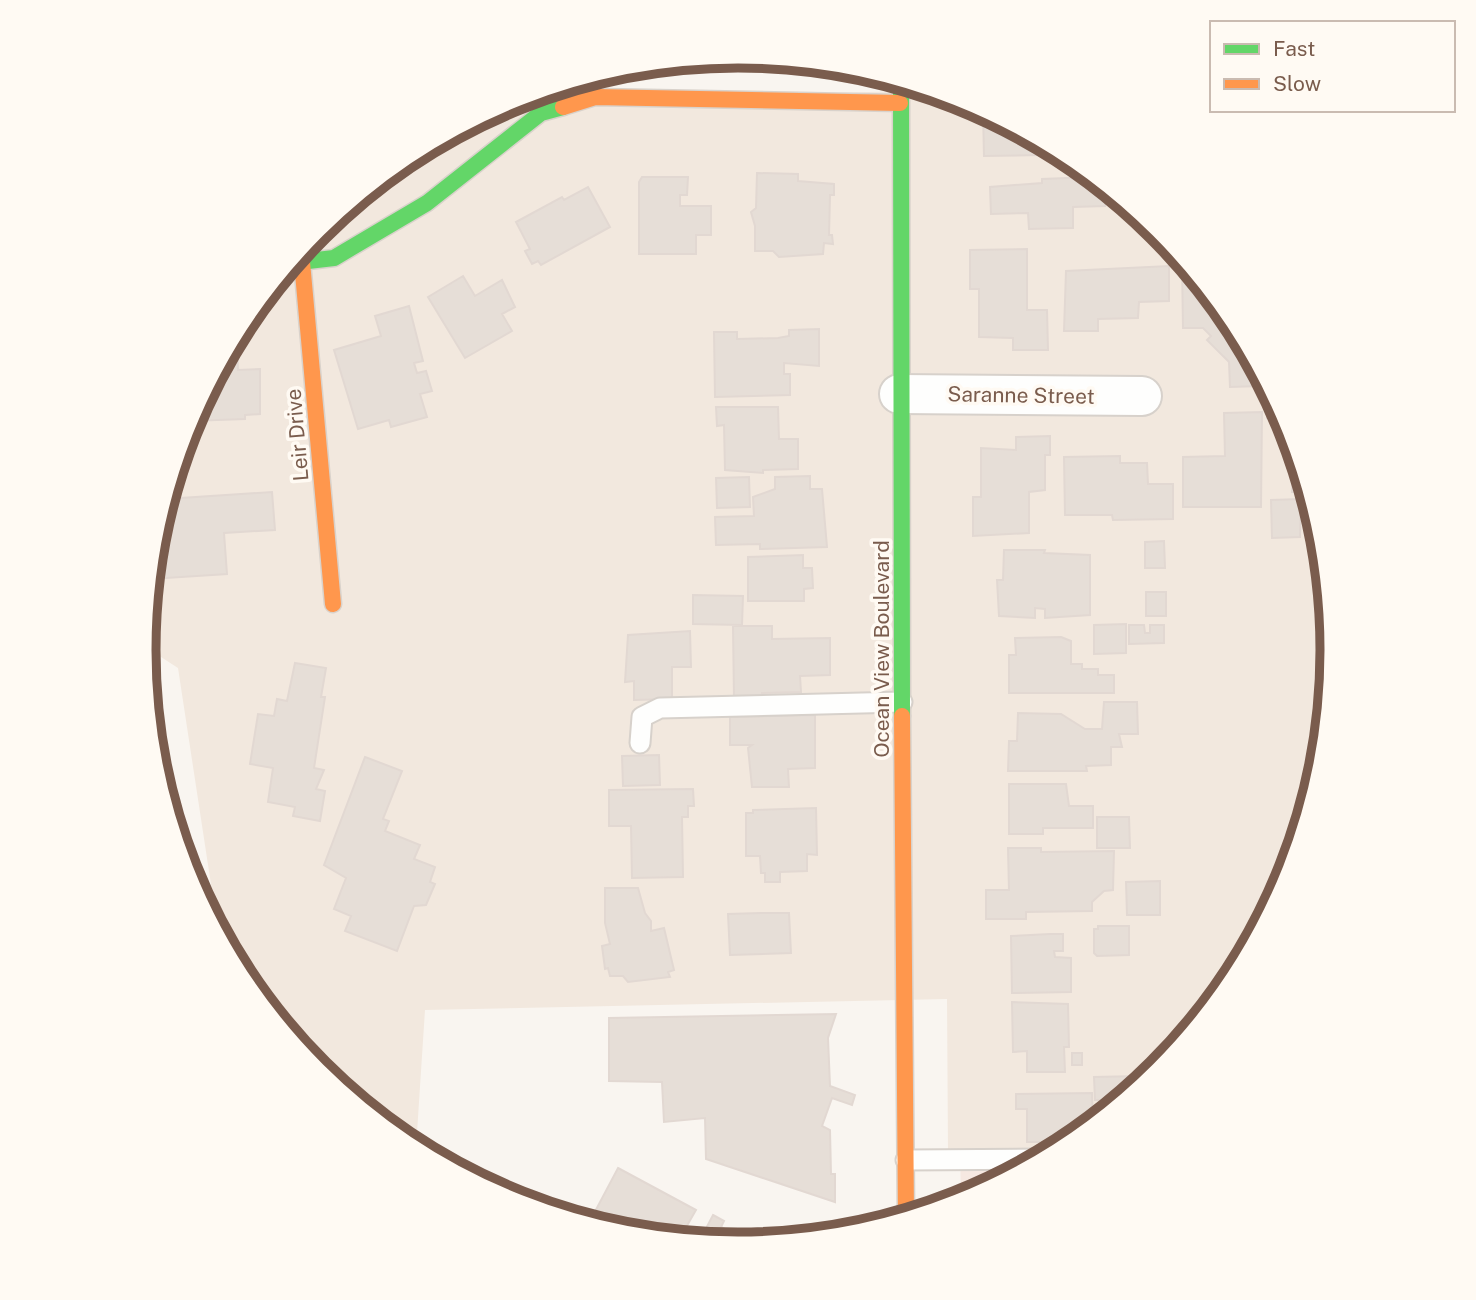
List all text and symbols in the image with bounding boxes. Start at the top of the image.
legend [1210,21,1455,112]
text: Fast [1273,36,1315,61]
text: Slow [1273,71,1321,96]
street label: Saranne Street [947,381,1095,409]
street label: Leir Drive [281,388,313,482]
street label: Ocean View Boulevard [869,540,894,758]

